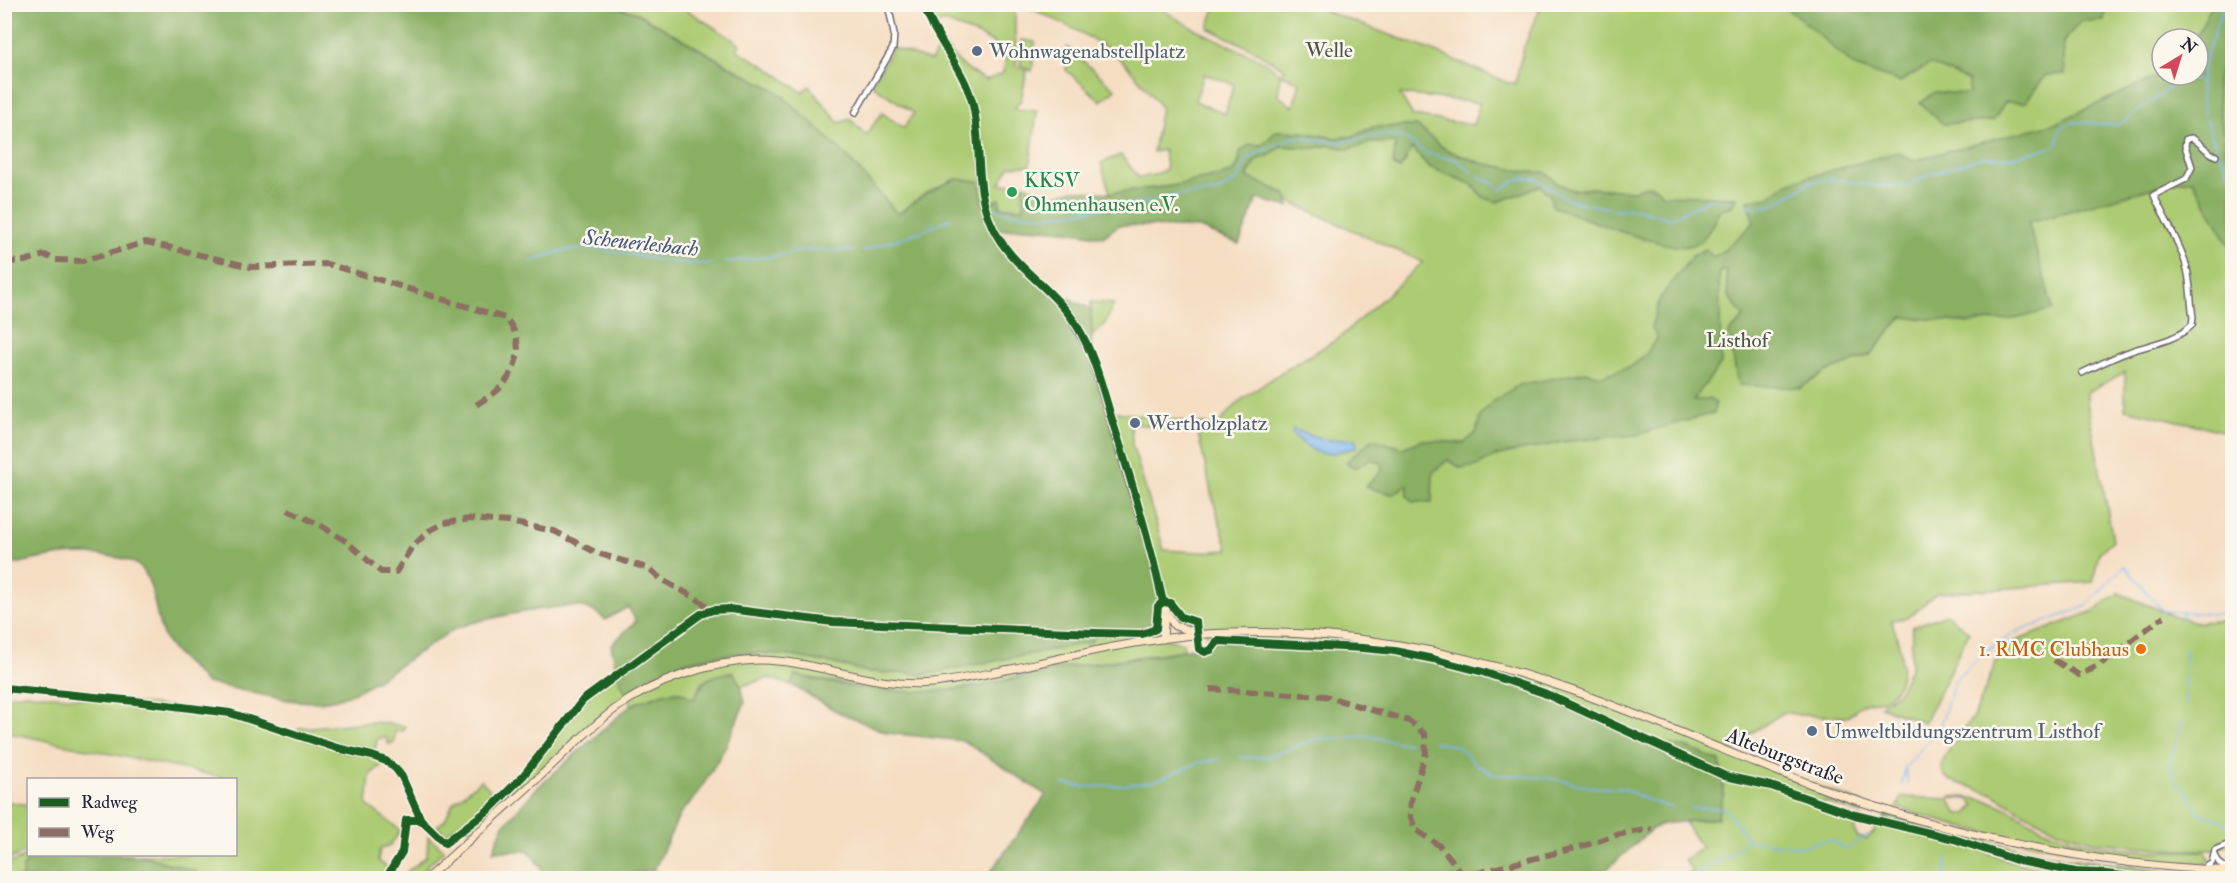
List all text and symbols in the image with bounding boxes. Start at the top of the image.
north arrow [2150,27,2210,87]
text: N [2176,33,2201,59]
park label: Welle [1304,37,1353,64]
place label: Wohnwagenabstellplatz [988,38,1186,65]
marker: Wohnwagenabstellplatz [970,44,984,58]
place label: KKSV Ohmenhausen e.V. [1024,167,1179,218]
marker: KKSV Ohmenhausen e.V. [1005,185,1019,199]
water label: Scheuerlesbach [581,223,700,263]
park label: Listhof [1706,327,1772,354]
place label: Wertholzplatz [1146,410,1268,437]
marker: Wertholzplatz [1128,416,1142,430]
place label: 1. RMC Clubhaus [1979,636,2129,663]
marker: 1. RMC Clubhaus [2134,642,2148,656]
place label: Umweltbildungszentrum Listhof [1824,718,2103,745]
street label: Alteburgstraße [1721,721,1848,791]
marker: Umweltbildungszentrum Listhof [1805,724,1819,738]
legend [27,778,237,856]
text: Radweg [81,791,139,814]
text: Weg [80,821,115,844]

